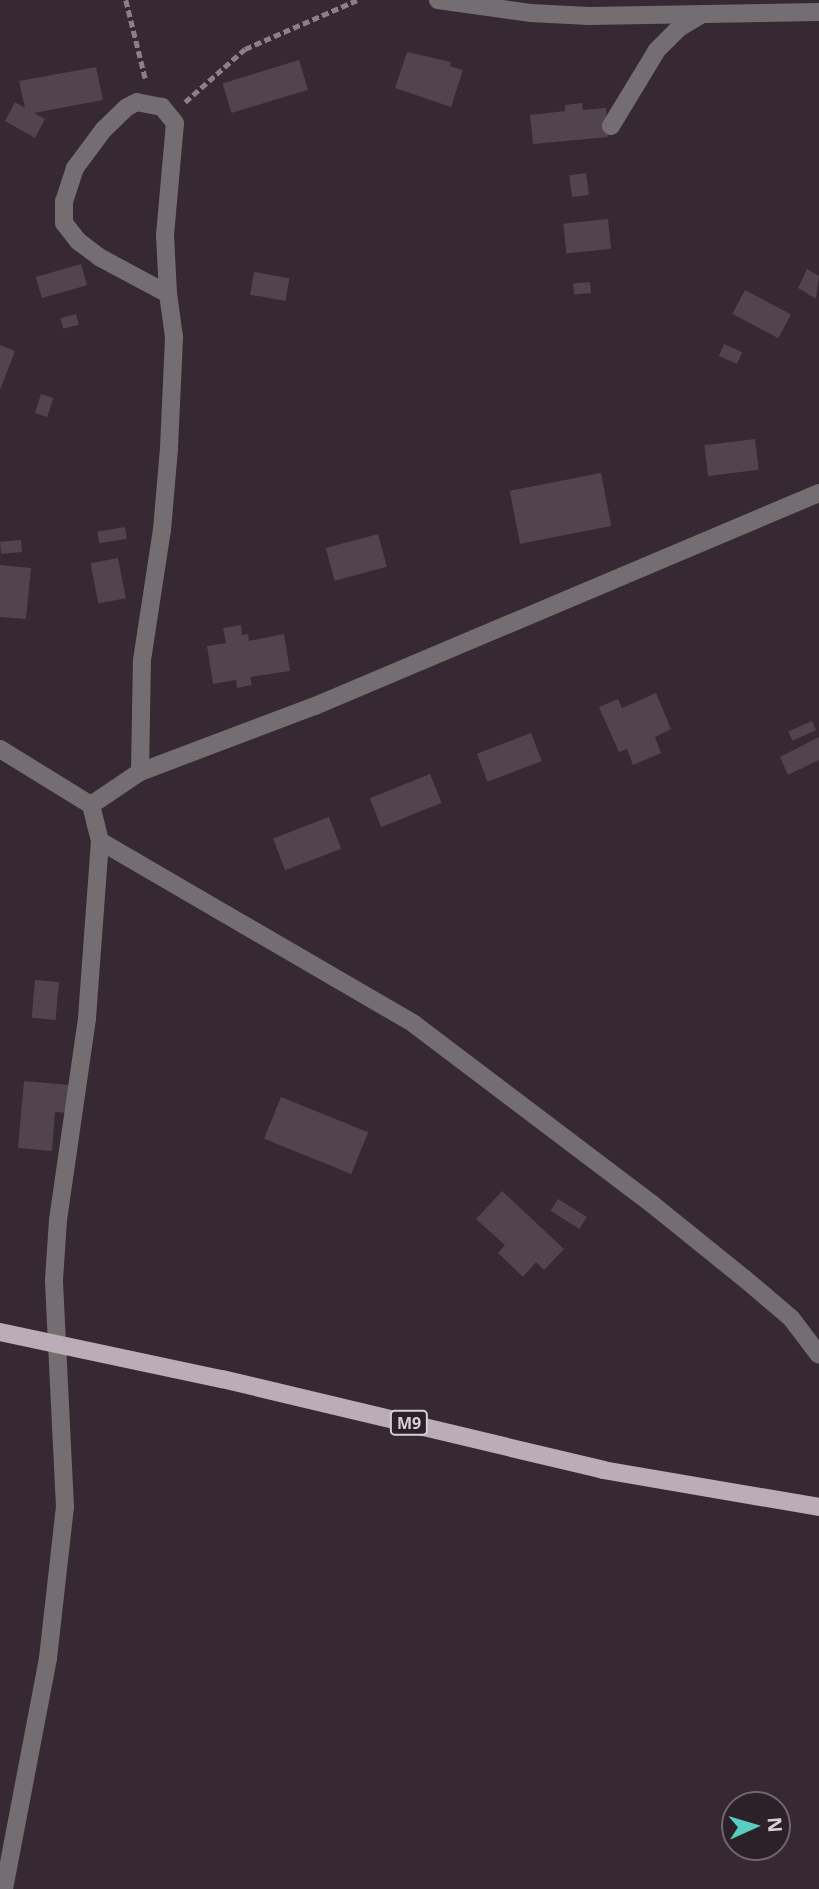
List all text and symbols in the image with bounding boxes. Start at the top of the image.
road number: M9 [390,1410,428,1436]
north arrow [721,1791,791,1861]
text: N [761,1816,788,1833]

